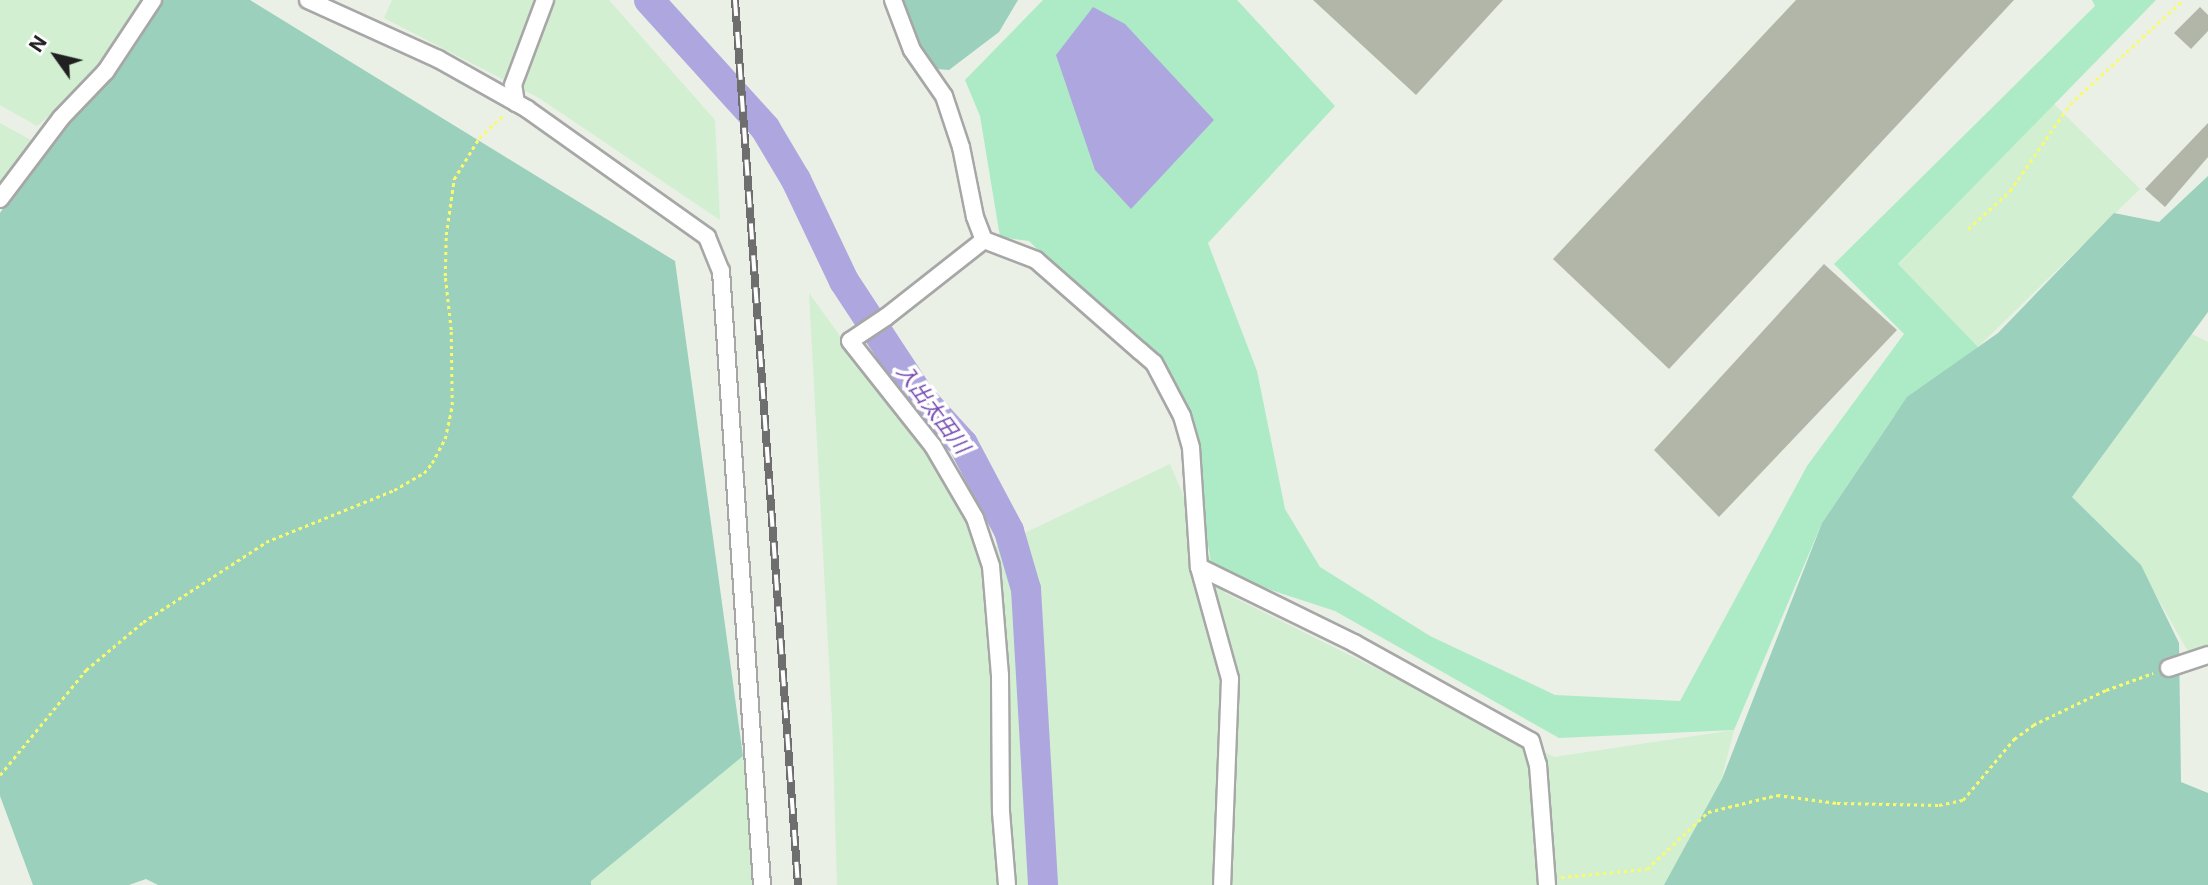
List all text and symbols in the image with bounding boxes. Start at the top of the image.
north arrow [21,21,91,91]
text: N [25,32,52,56]
water label: 入出太田川 [891,359,975,459]

